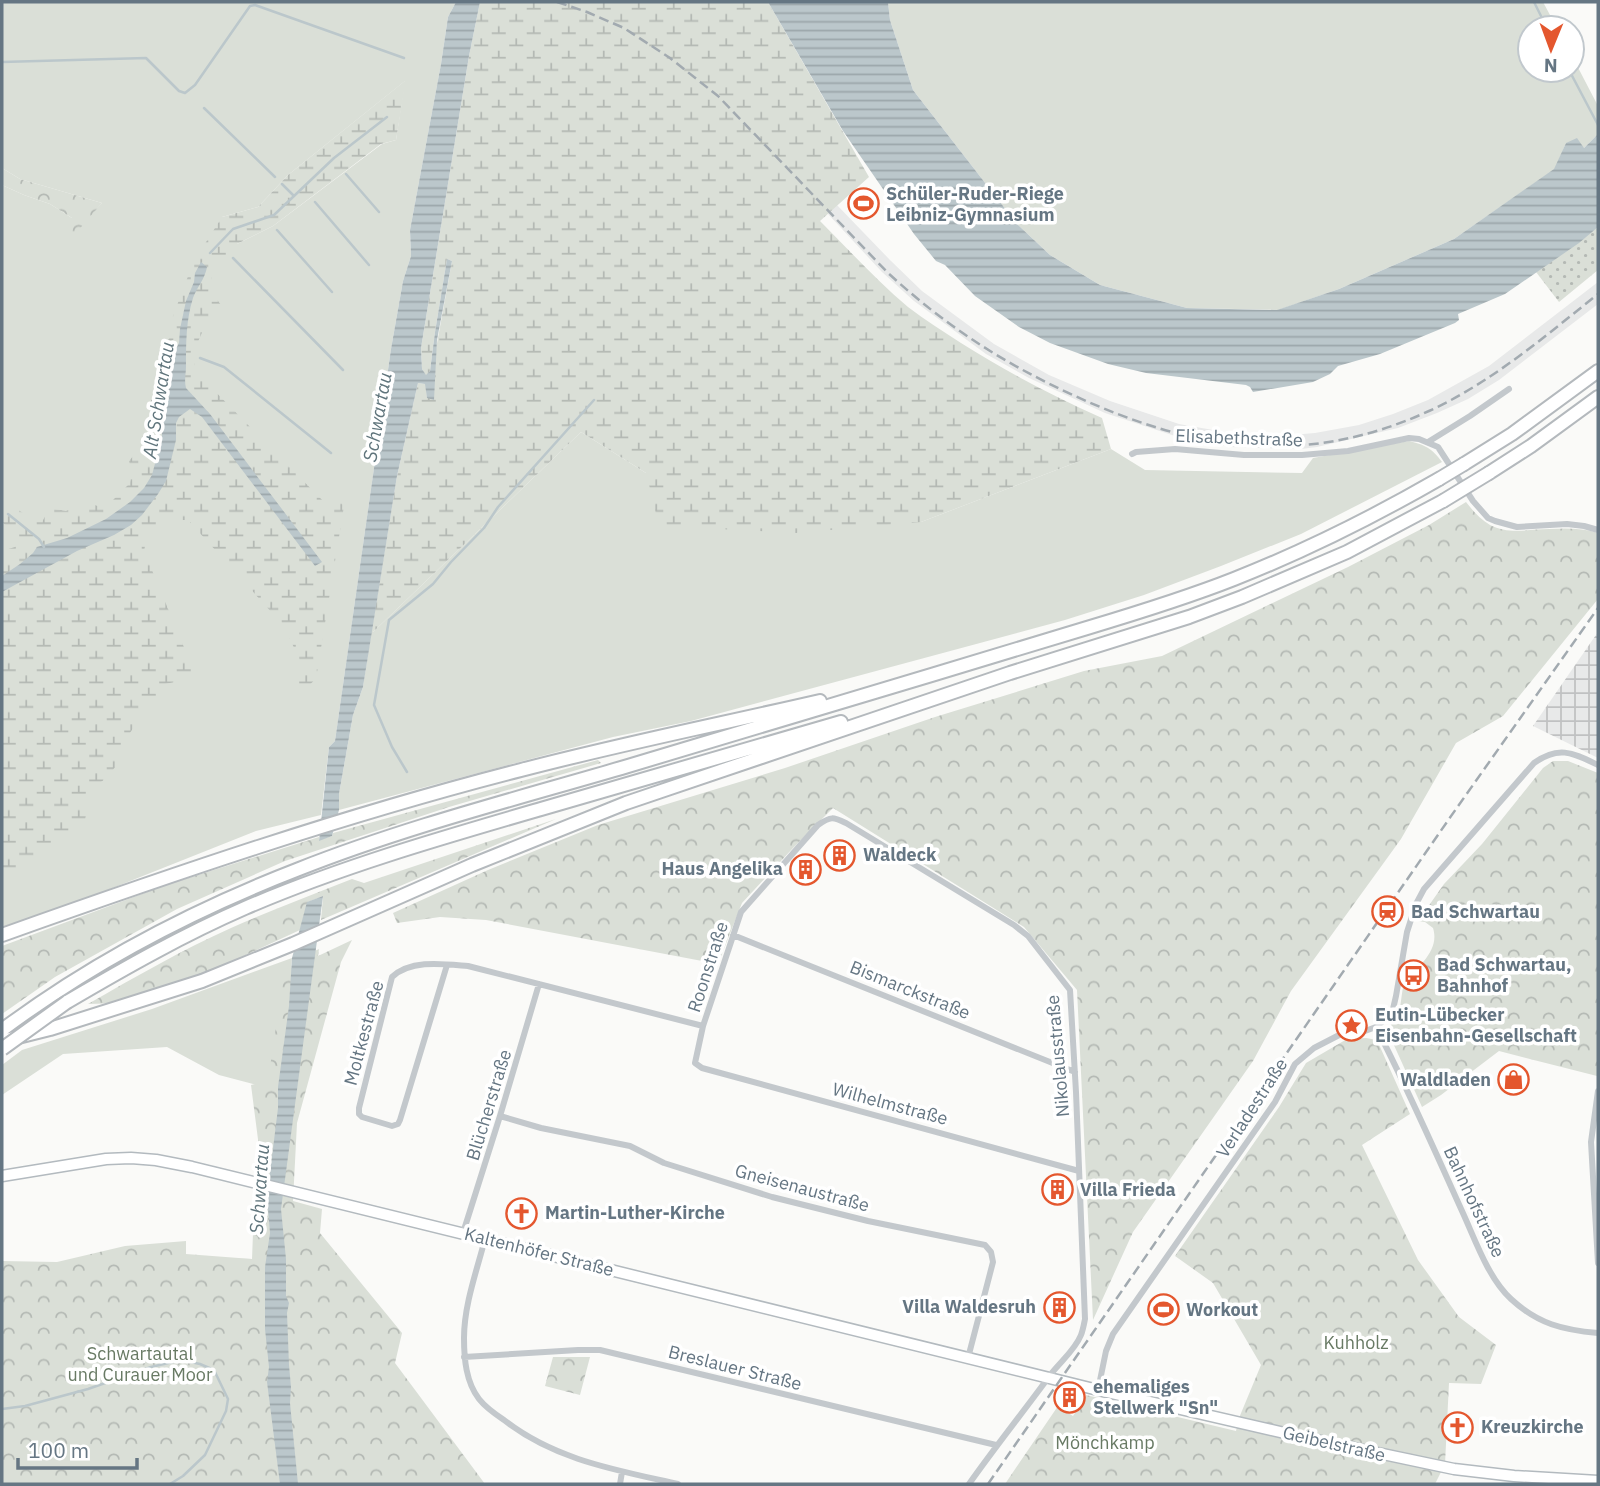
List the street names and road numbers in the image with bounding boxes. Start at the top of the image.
street label: Elisabethstraße [1175,424,1303,451]
street label: Roonstraße [682,918,733,1015]
street label: Bismarckstraße [847,955,974,1024]
street label: Moltkestraße [339,978,389,1088]
street label: Nikolausstraße [1041,994,1074,1118]
street label: Blücherstraße [461,1046,516,1163]
street label: Verladestraße [1211,1053,1292,1162]
street label: Wilhelmstraße [830,1077,951,1130]
street label: Bahnhofstraße [1439,1142,1510,1261]
street label: Gneisenaustraße [732,1159,872,1217]
street label: Kaltenhöfer Straße [462,1222,616,1281]
street label: Breslauer Straße [666,1340,804,1395]
street label: Geibelstraße [1281,1421,1388,1467]

